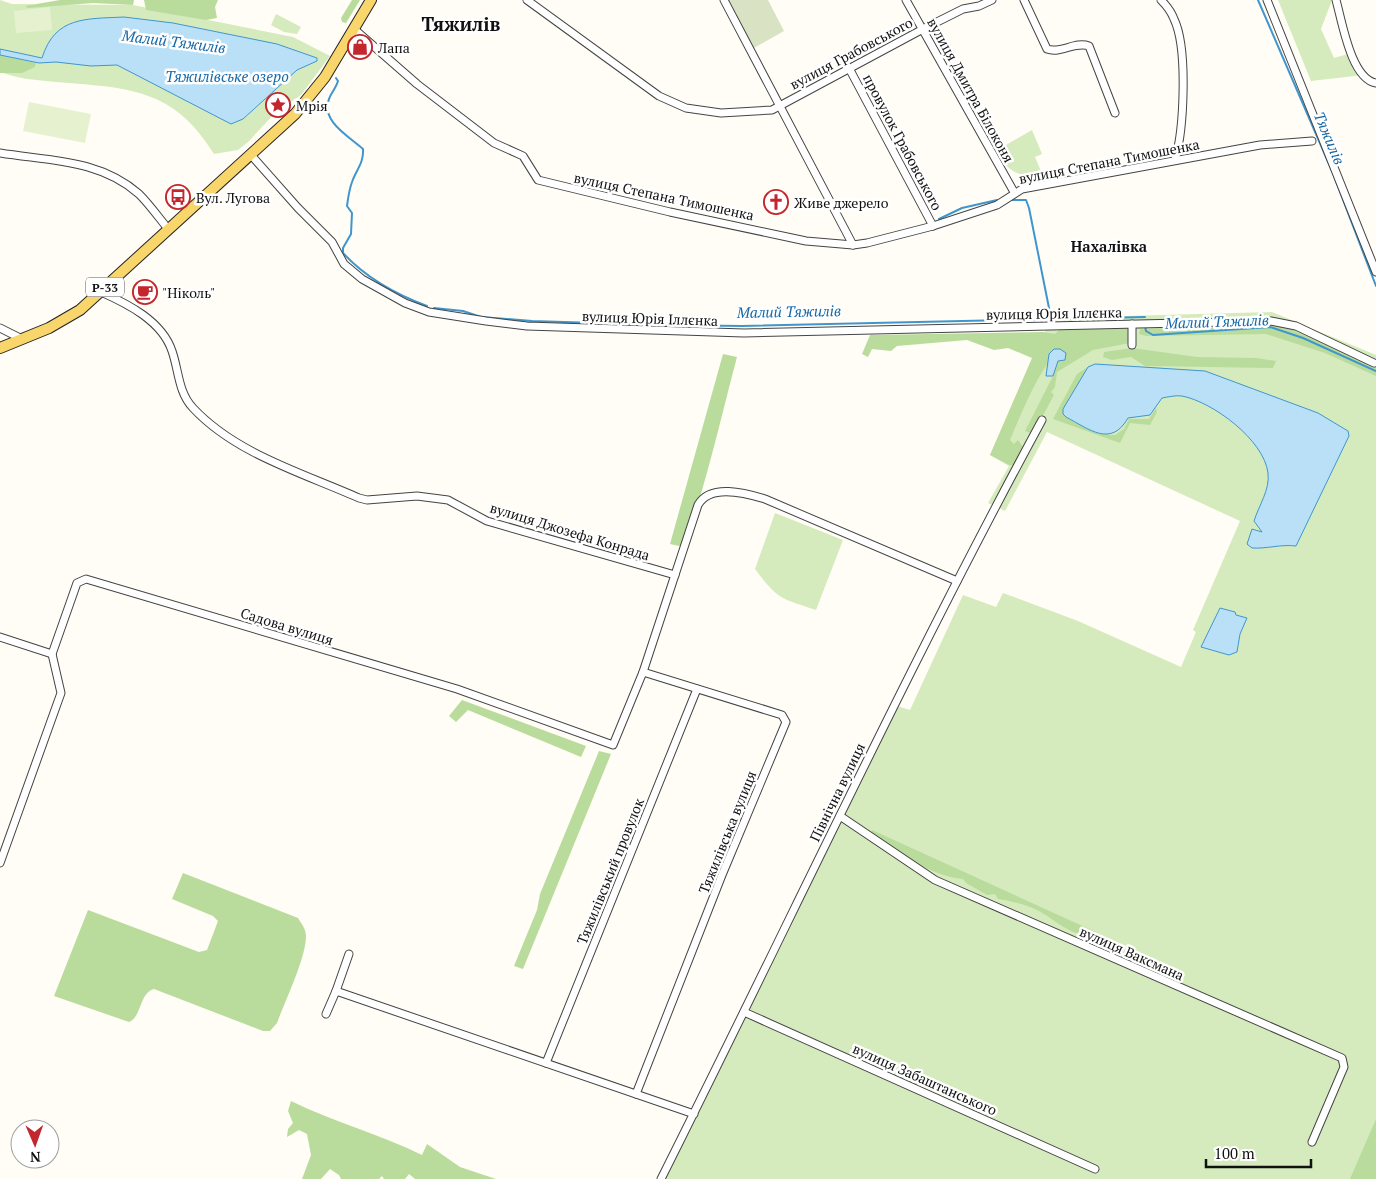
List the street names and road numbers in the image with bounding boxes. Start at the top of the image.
street label: вулиця Грабовського [786,12,916,93]
street label: вулиця Дмитра Білоконя [923,14,1019,166]
street label: провулок Грабовського [859,71,947,214]
street label: вулиця Степана Тимошенка [1017,134,1201,188]
street label: вулиця Степана Тимошенка [572,168,756,224]
road number: Р-33 [86,278,124,296]
street label: вулиця Юрія Іллєнка [986,302,1122,324]
street label: вулиця Юрія Іллєнка [582,306,718,330]
street label: вулиця Джозефа Конрада [488,498,652,564]
street label: Садова вулиця [238,603,336,649]
street label: Північна вулиця [805,739,869,845]
street label: Тяжилівська вулиця [694,768,760,896]
street label: Тяжилівський провулок [572,795,648,947]
street label: вулиця Ваксмана [1077,921,1187,985]
street label: вулиця Забаштанського [850,1039,1000,1120]

